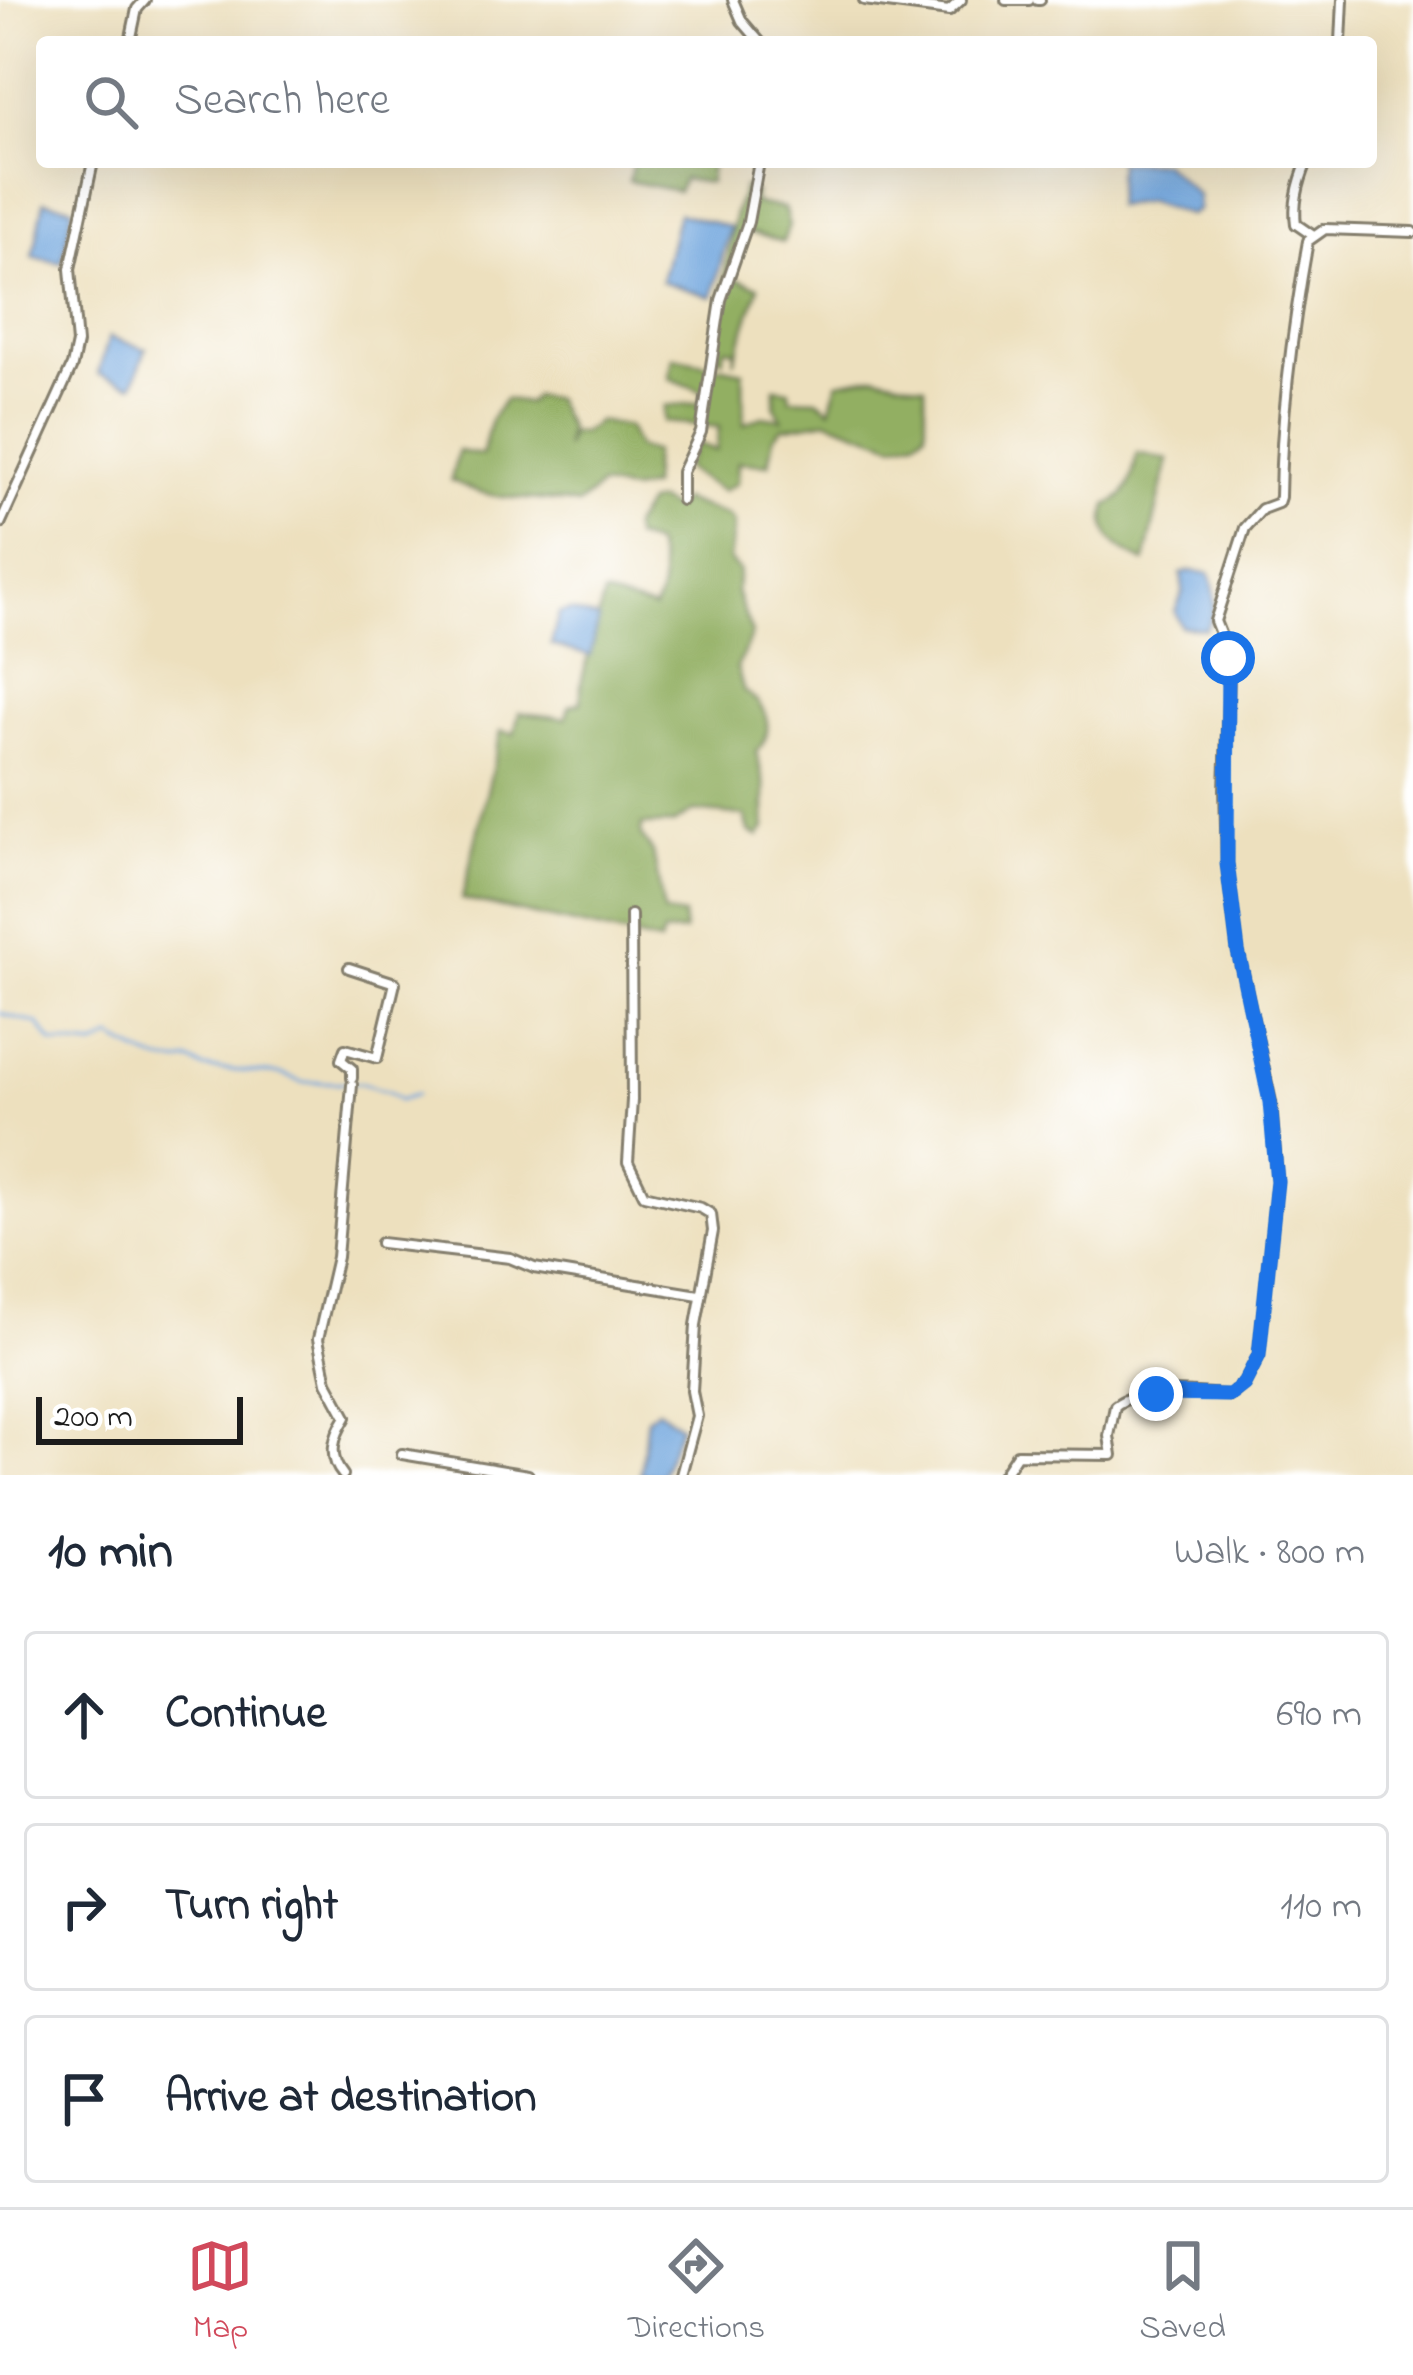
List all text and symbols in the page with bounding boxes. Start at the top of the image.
search box [36,36,1377,168]
icon: search [78,69,144,135]
text: Search here [174,69,390,135]
route start [1201,631,1255,685]
route end [1129,1367,1183,1421]
scale bar [36,1391,243,1444]
text: 200 m [54,1394,133,1442]
text: 10 min [48,1516,173,1591]
text: Walk · 800 m [1174,1525,1365,1582]
icon: ahead [51,1682,117,1748]
text: Continue [165,1682,326,1748]
text: 690 m [1276,1687,1362,1744]
icon: right [51,1874,117,1940]
text: Turn right [165,1874,338,1940]
text: 110 m [1280,1879,1362,1936]
icon: arrive [51,2066,117,2132]
text: Arrive at destination [165,2066,536,2132]
tab: Map [187,2233,253,2353]
tab: Directions [628,2233,765,2353]
tab: Saved [1140,2233,1226,2353]

